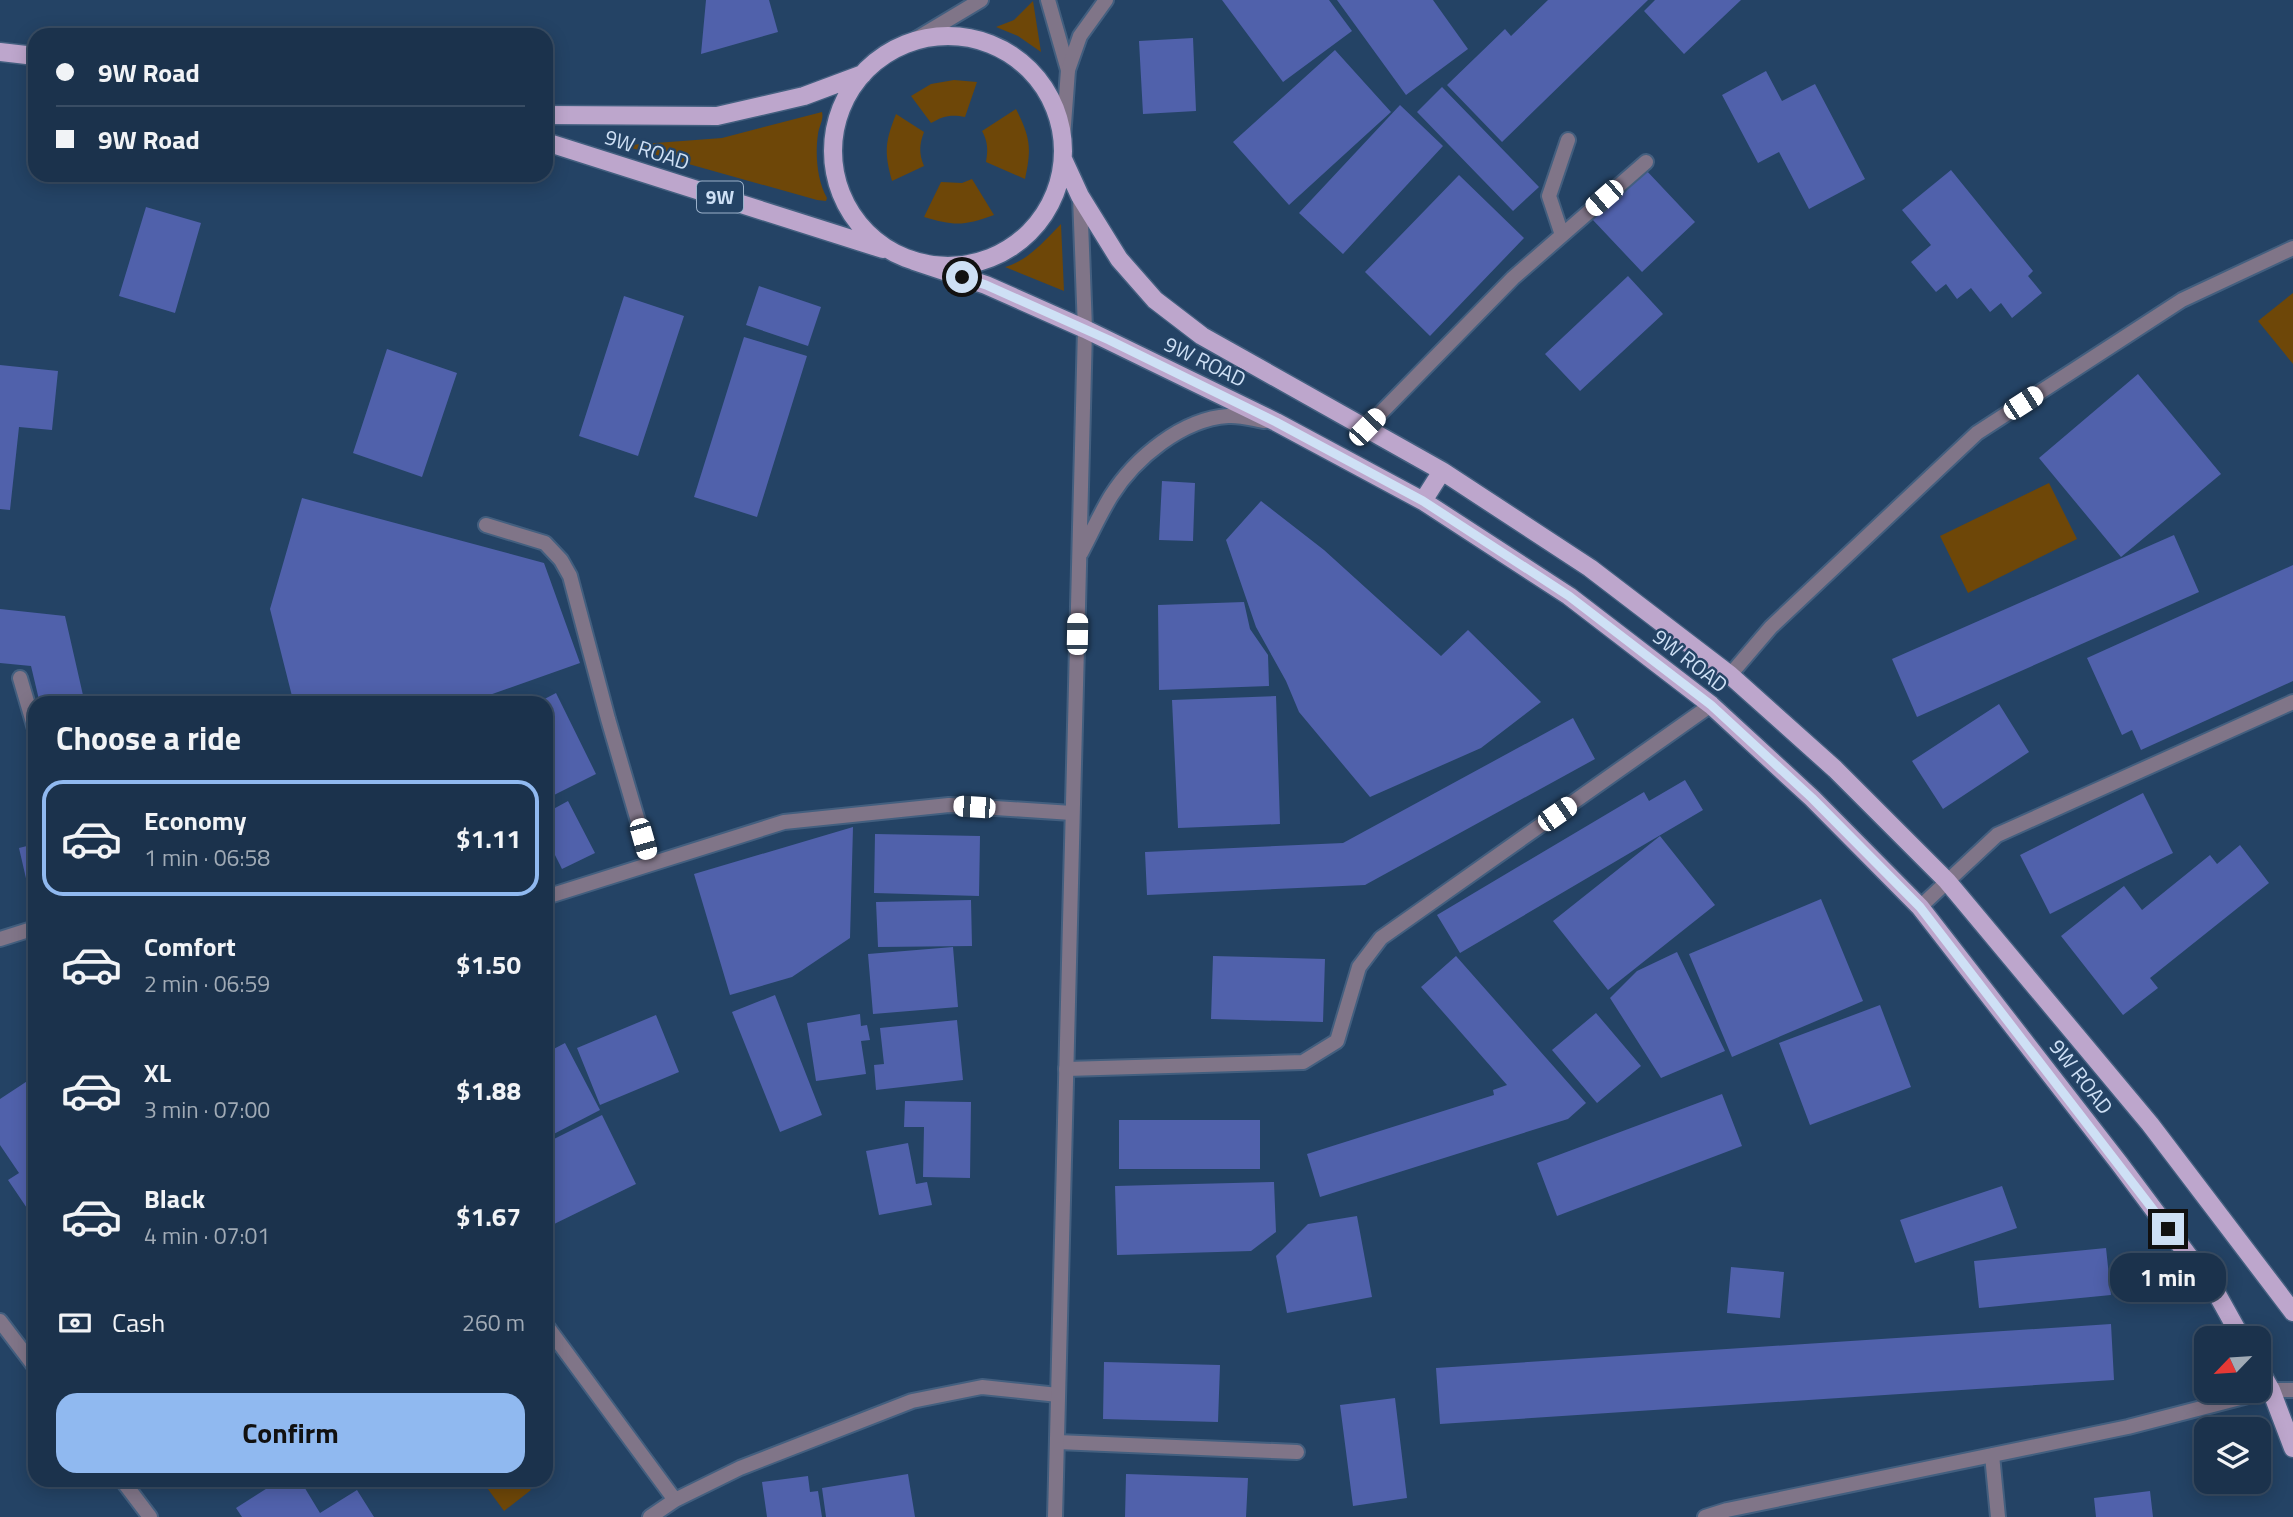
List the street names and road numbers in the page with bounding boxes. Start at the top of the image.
street label: 9W ROAD [601,120,694,178]
road number: 9W [697,182,743,212]
street label: 9W ROAD [1159,328,1252,395]
street label: 9W ROAD [1646,621,1735,700]
street label: 9W ROAD [2042,1032,2121,1121]

